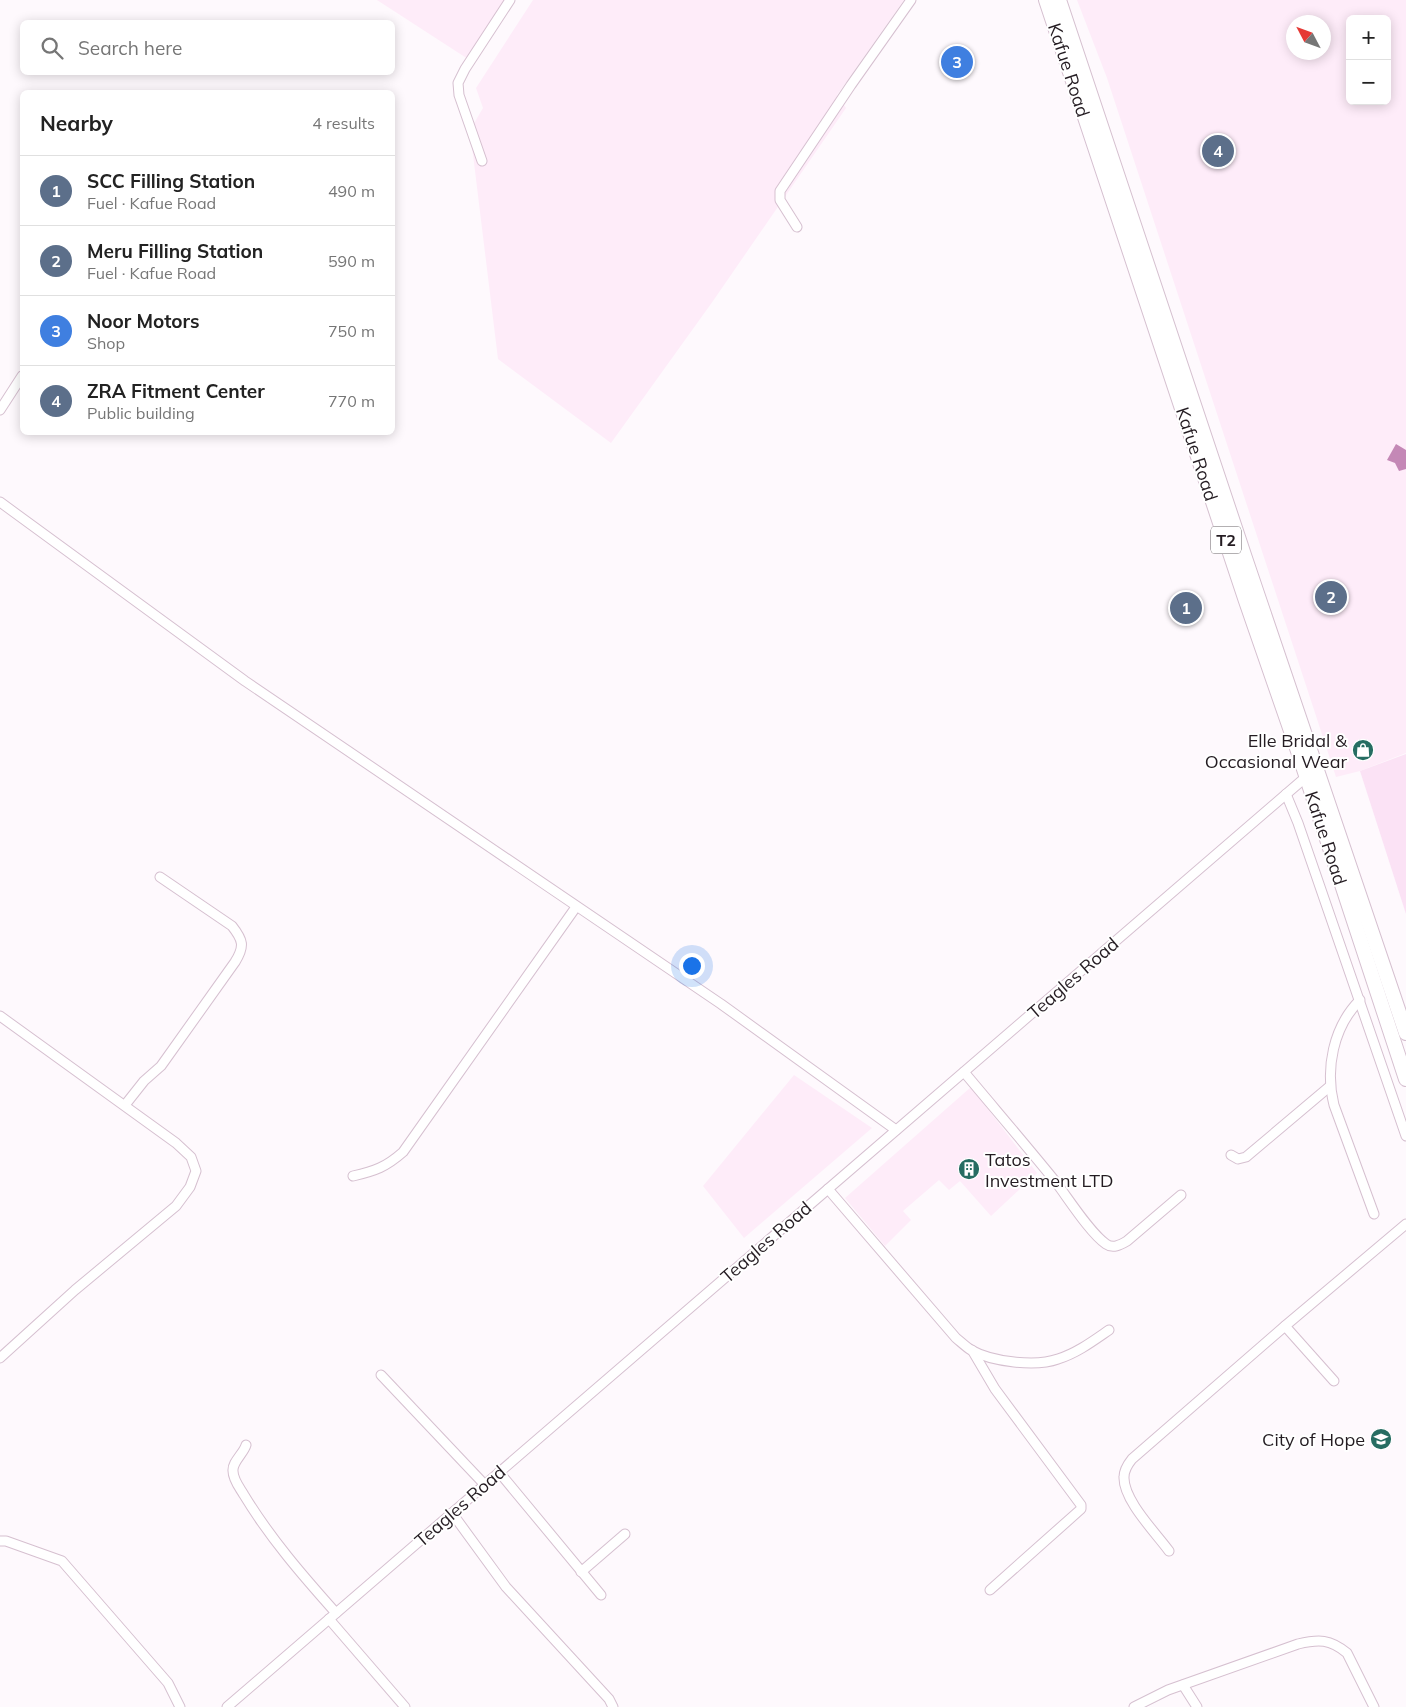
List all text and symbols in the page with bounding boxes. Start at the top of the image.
north arrow [1286,15,1331,60]
map controls [1346,15,1391,105]
button: + [1346,15,1391,60]
search box [20,20,395,75]
street label: Kafue Road [1043,20,1095,120]
icon: search [38,34,66,62]
text: Search here [78,36,182,60]
pin: 3 [941,43,973,81]
button: − [1346,60,1391,105]
text: Nearby [40,110,113,136]
text: 4 results [312,113,375,133]
pin: 4 [1202,132,1234,170]
text: SCC Filling Station [87,169,255,193]
text: 1 [51,181,61,201]
text: 490 m [328,181,375,201]
text: Fuel · Kafue Road [87,193,216,213]
text: Meru Filling Station [87,239,263,263]
text: 2 [51,251,61,271]
text: 590 m [328,251,375,271]
text: Fuel · Kafue Road [87,263,216,283]
text: Noor Motors [87,309,199,333]
text: 3 [51,321,61,341]
text: 750 m [328,321,375,341]
text: Shop [87,333,125,353]
text: ZRA Fitment Center [87,379,265,403]
text: 4 [51,391,61,411]
text: 770 m [328,391,375,411]
text: Public building [87,403,195,423]
street label: Kafue Road [1171,404,1223,504]
road number: T2 [1211,526,1241,554]
pin: 2 [1315,578,1347,616]
pin: 1 [1170,589,1202,627]
place label: Elle Bridal & Occasional Wear [1205,729,1348,773]
shop icon: Elle Bridal & Occasional Wear [1351,738,1375,762]
street label: Kafue Road [1300,788,1352,888]
street label: Teagles Road [1023,932,1123,1024]
your location [679,953,705,979]
place label: Tatos Investment LTD [985,1148,1113,1192]
building icon: Tatos Investment LTD [957,1157,981,1181]
street label: Teagles Road [716,1196,816,1288]
school or university icon: City of Hope [1369,1427,1393,1451]
place label: City of Hope [1262,1428,1365,1451]
street label: Teagles Road [410,1460,510,1552]

